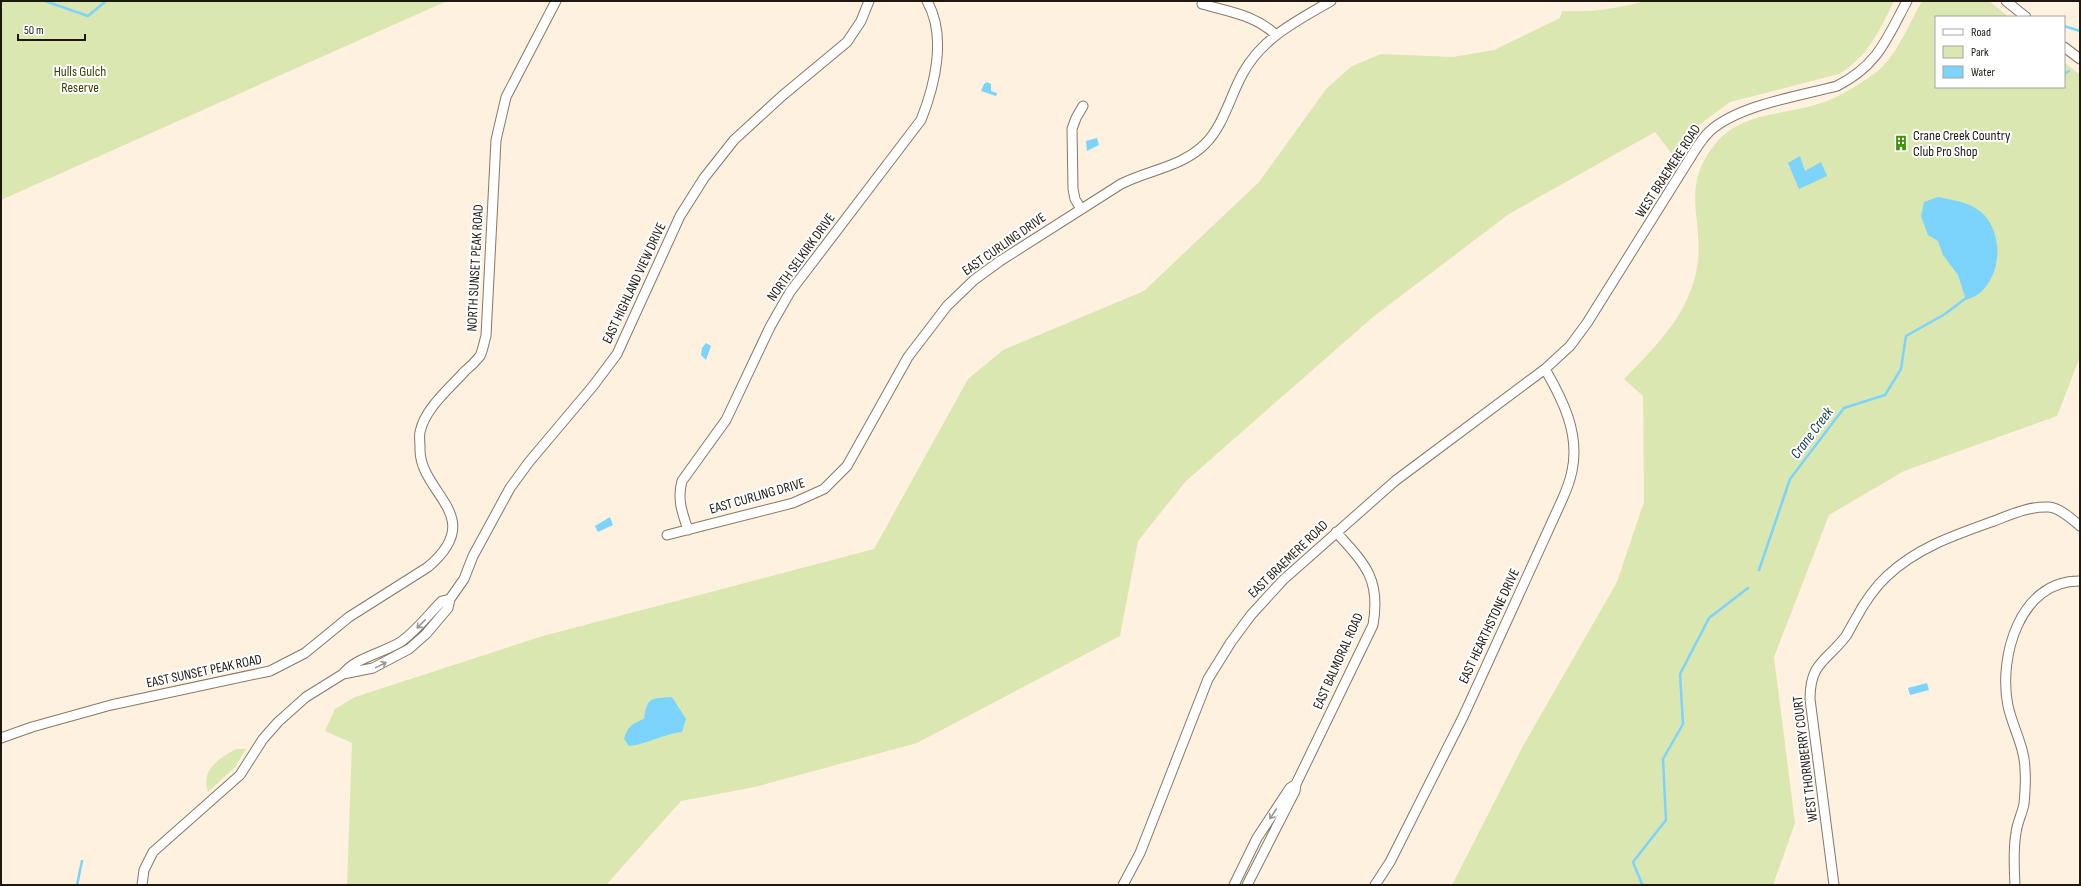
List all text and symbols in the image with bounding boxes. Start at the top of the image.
scale bar [18,16,85,42]
legend [1935,16,2065,88]
text: 50 m [24,23,44,38]
text: Road [1971,25,1991,40]
text: Park [1971,45,1989,60]
park label: Hulls Gulch Reserve [54,63,106,96]
text: Water [1971,65,1995,80]
street label: WEST BRAEMERE ROAD [1632,121,1705,221]
place label: Crane Creek Country Club Pro Shop [1913,127,2011,160]
building icon: Crane Creek Country Club Pro Shop [1892,134,1910,152]
street label: NORTH SUNSET PEAK ROAD [463,204,487,332]
street label: NORTH SELKIRK DRIVE [763,209,839,304]
street label: EAST CURLING DRIVE [959,209,1049,279]
street label: EAST HIGHLAND VIEW DRIVE [598,220,670,346]
water label: Crane Creek [1786,403,1838,463]
street label: EAST CURLING DRIVE [707,474,807,518]
street label: EAST BRAEMERE ROAD [1245,517,1332,601]
street label: EAST HEARTHSTONE DRIVE [1455,566,1523,686]
street label: EAST BALMORAL ROAD [1309,610,1367,712]
one-way arrow [416,619,426,629]
street label: EAST SUNSET PEAK ROAD [145,650,263,692]
one-way arrow [374,660,386,668]
street label: WEST THORNBERRY COURT [1789,694,1821,823]
one-way arrow [1268,808,1276,820]

